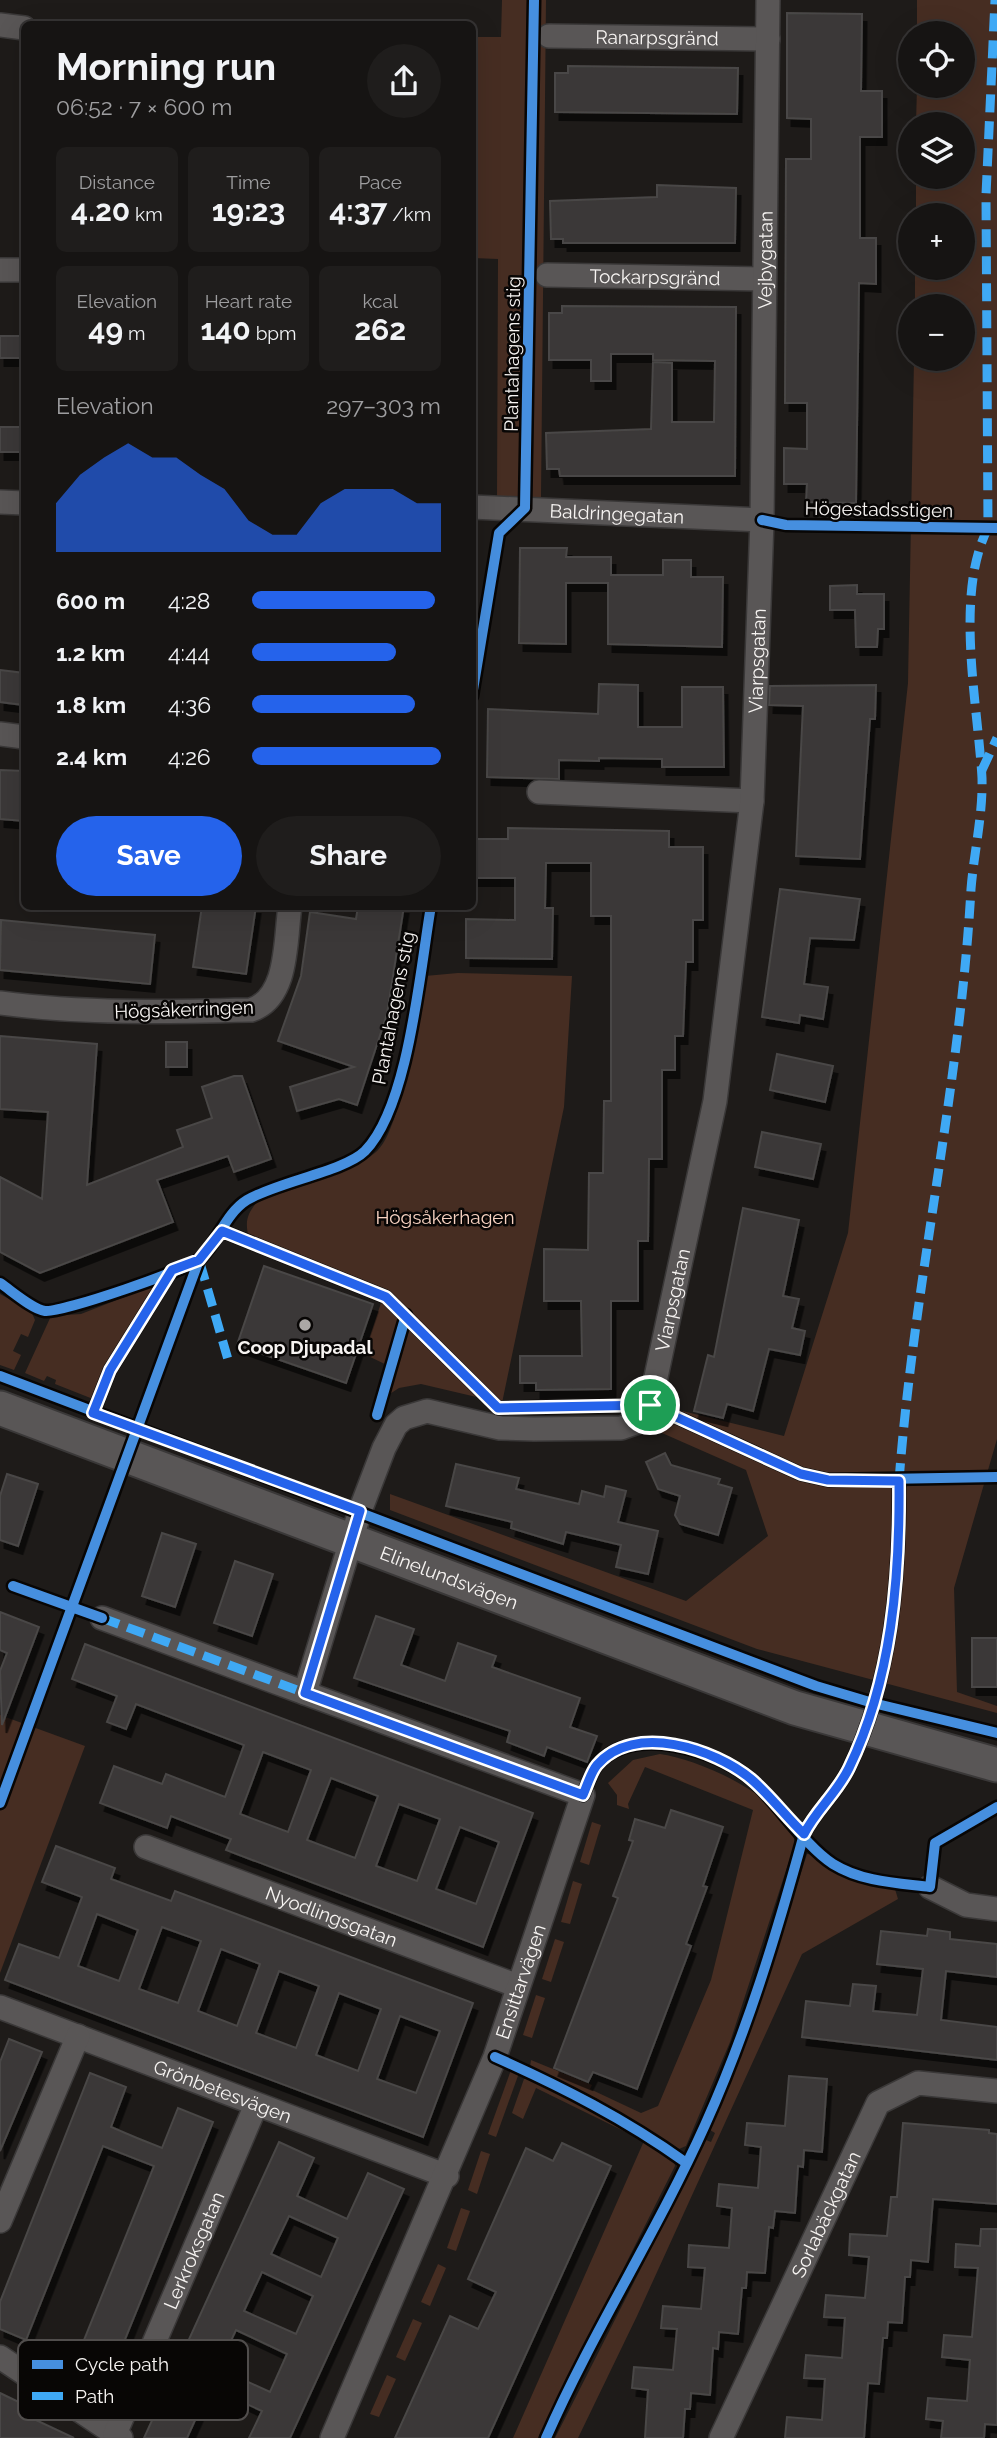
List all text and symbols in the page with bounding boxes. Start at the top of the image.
map controls [898,21,975,371]
button: locate [898,21,975,98]
street label: Ranarpsgränd [595,26,719,49]
text: Morning run [56,44,276,89]
button: share [367,44,441,118]
text: 06:52 · 7 × 600 m [56,93,232,120]
button: layers [898,112,975,189]
text: Distance [79,171,155,193]
text: Time [226,171,271,193]
text: Pace [358,171,402,193]
text: 4.20 [71,193,130,228]
text: 19:23 [212,193,285,228]
text: 4:37 [329,193,387,228]
text: km [130,203,163,225]
text: /km [387,203,431,225]
button: + [898,203,975,280]
street label: Vejbygatan [753,211,777,309]
street label: Tockarpsgränd [589,265,721,289]
street label: Plantahagens stig [500,276,524,432]
text: Elevation [76,290,157,312]
text: Heart rate [205,290,292,312]
text: kcal [362,290,398,312]
button: − [898,294,975,371]
text: 49 [88,312,123,347]
text: 140 [200,312,251,347]
text: 262 [354,312,406,347]
text: m [123,322,145,344]
text: bpm [251,322,297,344]
text: Elevation [56,392,154,419]
text: 297–303 m [326,392,441,419]
street label: Högestadsstigen [805,497,953,521]
street label: Baldringegatan [549,499,685,527]
text: 600 m [56,587,125,614]
text: 4:28 [168,587,211,614]
street label: Viarpsgatan [744,608,770,714]
text: 1.2 km [56,639,125,666]
text: 4:44 [168,639,210,666]
text: 1.8 km [56,691,126,718]
text: 4:36 [168,691,211,718]
text: 2.4 km [56,743,127,770]
text: 4:26 [168,743,211,770]
button: Save [56,816,242,896]
button: Share [256,816,441,896]
street label: Plantahagens stig [367,929,419,1087]
street label: Högsåkerringen [114,996,254,1022]
park label: Högsåkerhagen [375,1206,515,1228]
street label: Viarpsgatan [651,1246,694,1354]
marker: Coop Djupadal [297,1317,313,1333]
place label: Coop Djupadal [237,1336,373,1358]
pin [620,1375,680,1435]
icon: arrive [631,1386,669,1424]
street label: Elinelundsvägen [377,1541,521,1613]
street label: Nyodlingsgatan [263,1882,400,1951]
street label: Ensittarvägen [491,1921,550,2042]
street label: Grönbetesvägen [151,2055,295,2127]
street label: Sorlabäckgatan [787,2148,865,2281]
street label: Lerkroksgatan [159,2188,229,2312]
legend [18,2340,248,2420]
text: Cycle path [75,2353,169,2375]
text: Path [75,2385,114,2407]

